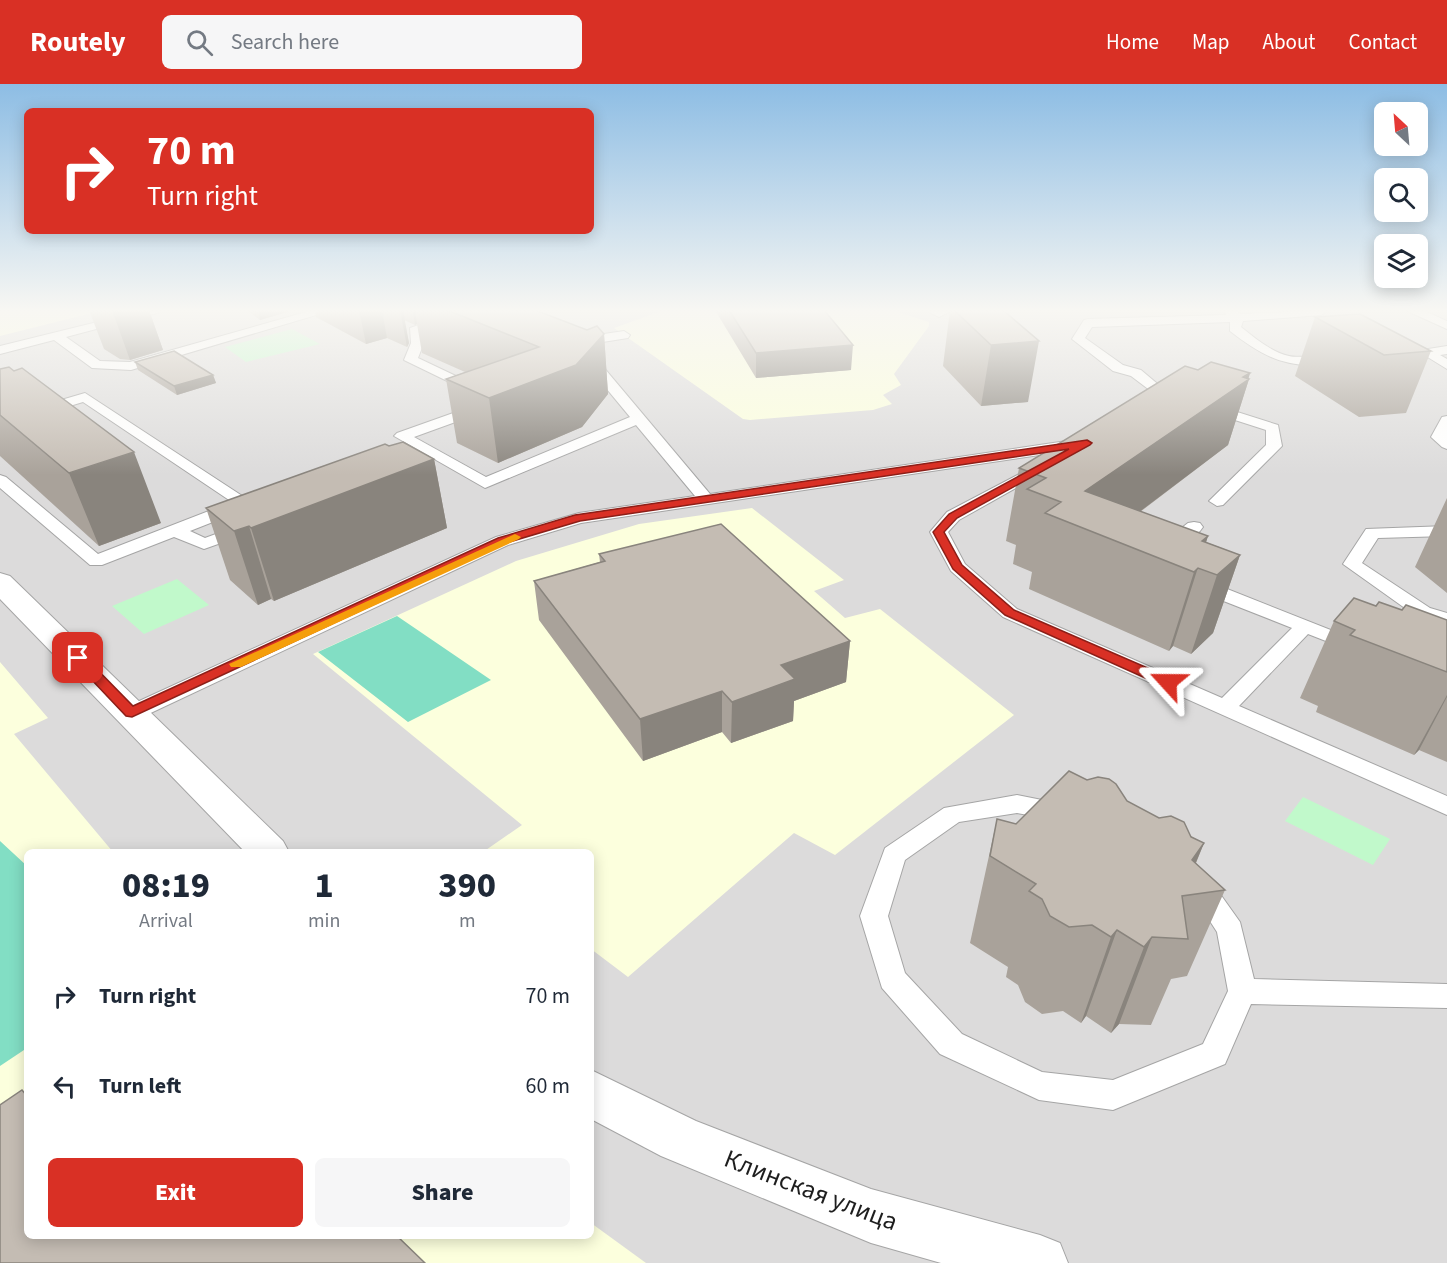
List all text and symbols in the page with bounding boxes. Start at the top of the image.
search box [162,15,582,69]
text: Routely [30,22,126,62]
icon: search [183,26,216,59]
text: Search here [231,26,339,58]
text: Home [1106,27,1159,57]
text: Map [1192,27,1230,57]
text: About [1263,27,1315,57]
text: Contact [1348,27,1417,57]
north arrow [1374,102,1428,156]
map controls [1374,102,1428,288]
text: 70 m [147,121,236,181]
icon: right [48,132,126,210]
button: search [1374,168,1428,222]
text: Turn right [147,177,258,216]
button: layers [1374,234,1428,288]
pin [52,632,103,683]
icon: arrive [61,641,94,674]
position arrow [1136,650,1200,714]
text: 08:19 [122,860,210,911]
text: 1 [315,860,334,911]
text: 390 [438,860,496,911]
text: Arrival [139,907,193,935]
text: min [308,907,340,935]
text: m [459,907,475,935]
icon: right [48,980,81,1013]
text: Turn right [99,980,196,1012]
text: 70 m [525,980,570,1012]
icon: left [48,1070,81,1103]
text: Turn left [99,1070,181,1102]
text: 60 m [525,1070,570,1102]
street label: Клинская улица [719,1140,903,1240]
button: Exit [48,1158,303,1227]
button: Share [315,1158,570,1227]

